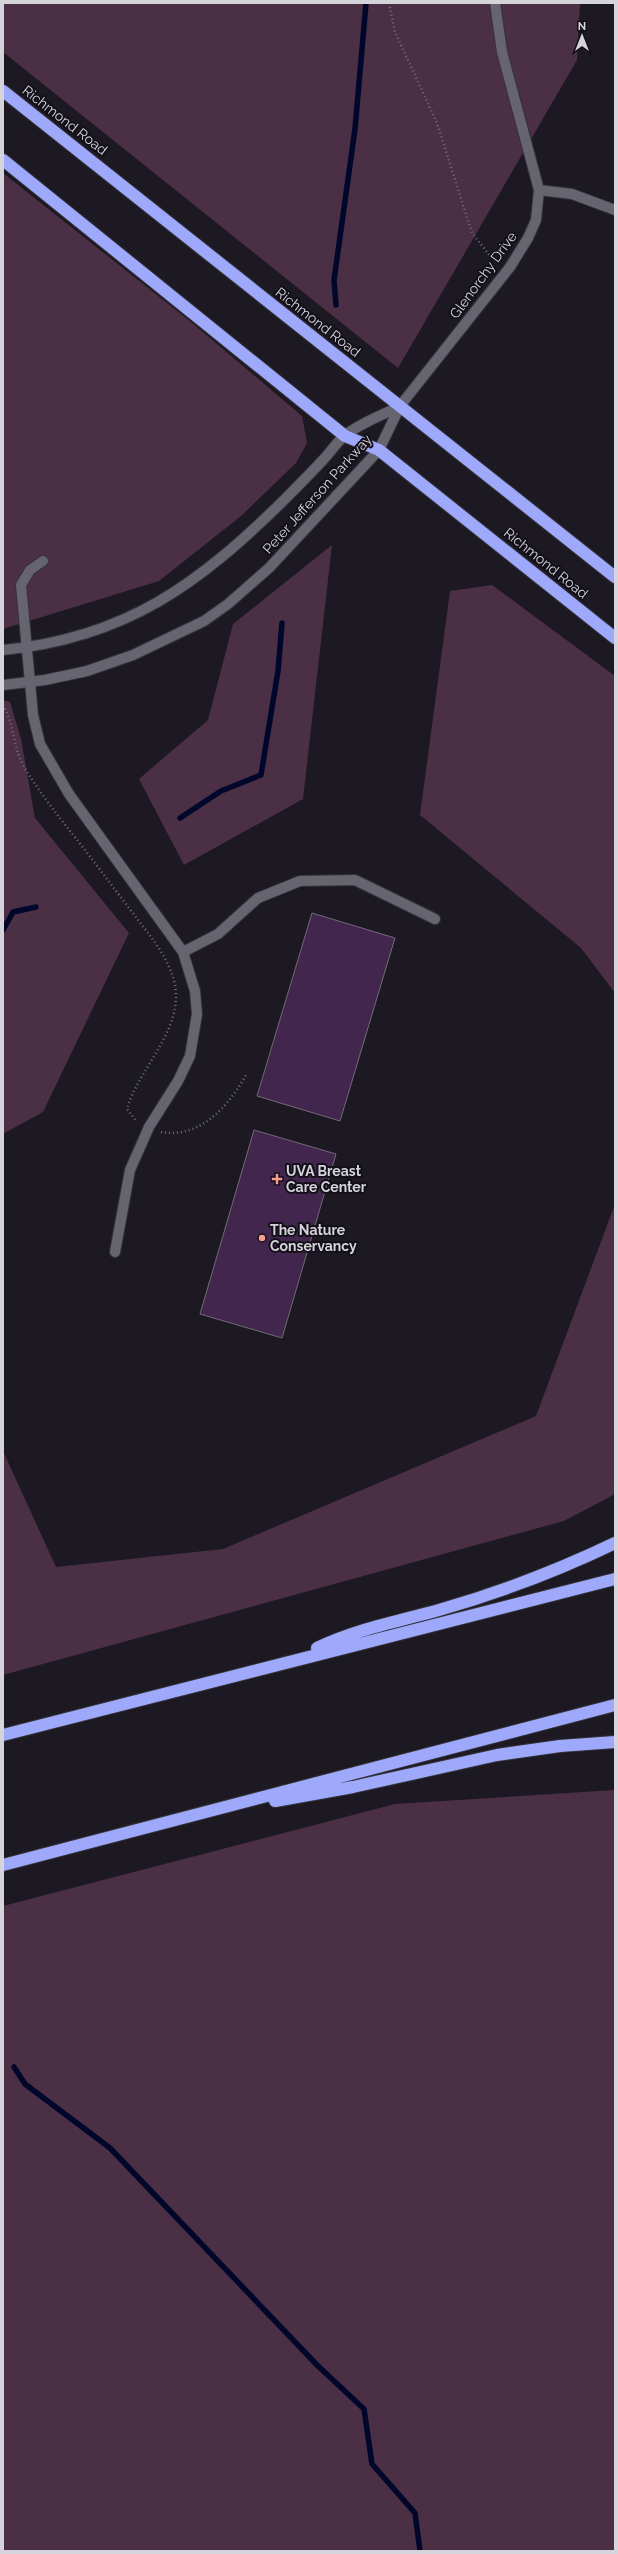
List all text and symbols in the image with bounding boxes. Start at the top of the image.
north arrow [562,16,602,56]
text: N [578,20,586,33]
street label: Richmond Road [19,82,111,158]
street label: Glenorchy Drive [446,229,520,321]
street label: Richmond Road [272,284,364,360]
street label: Peter Jefferson Parkway [259,431,375,557]
street label: Richmond Road [501,524,591,602]
place label: UVA Breast Care Center [286,1163,367,1195]
marker: UVA Breast Care Center [271,1173,283,1185]
place label: The Nature Conservancy [270,1222,357,1254]
marker: The Nature Conservancy [257,1233,267,1243]

